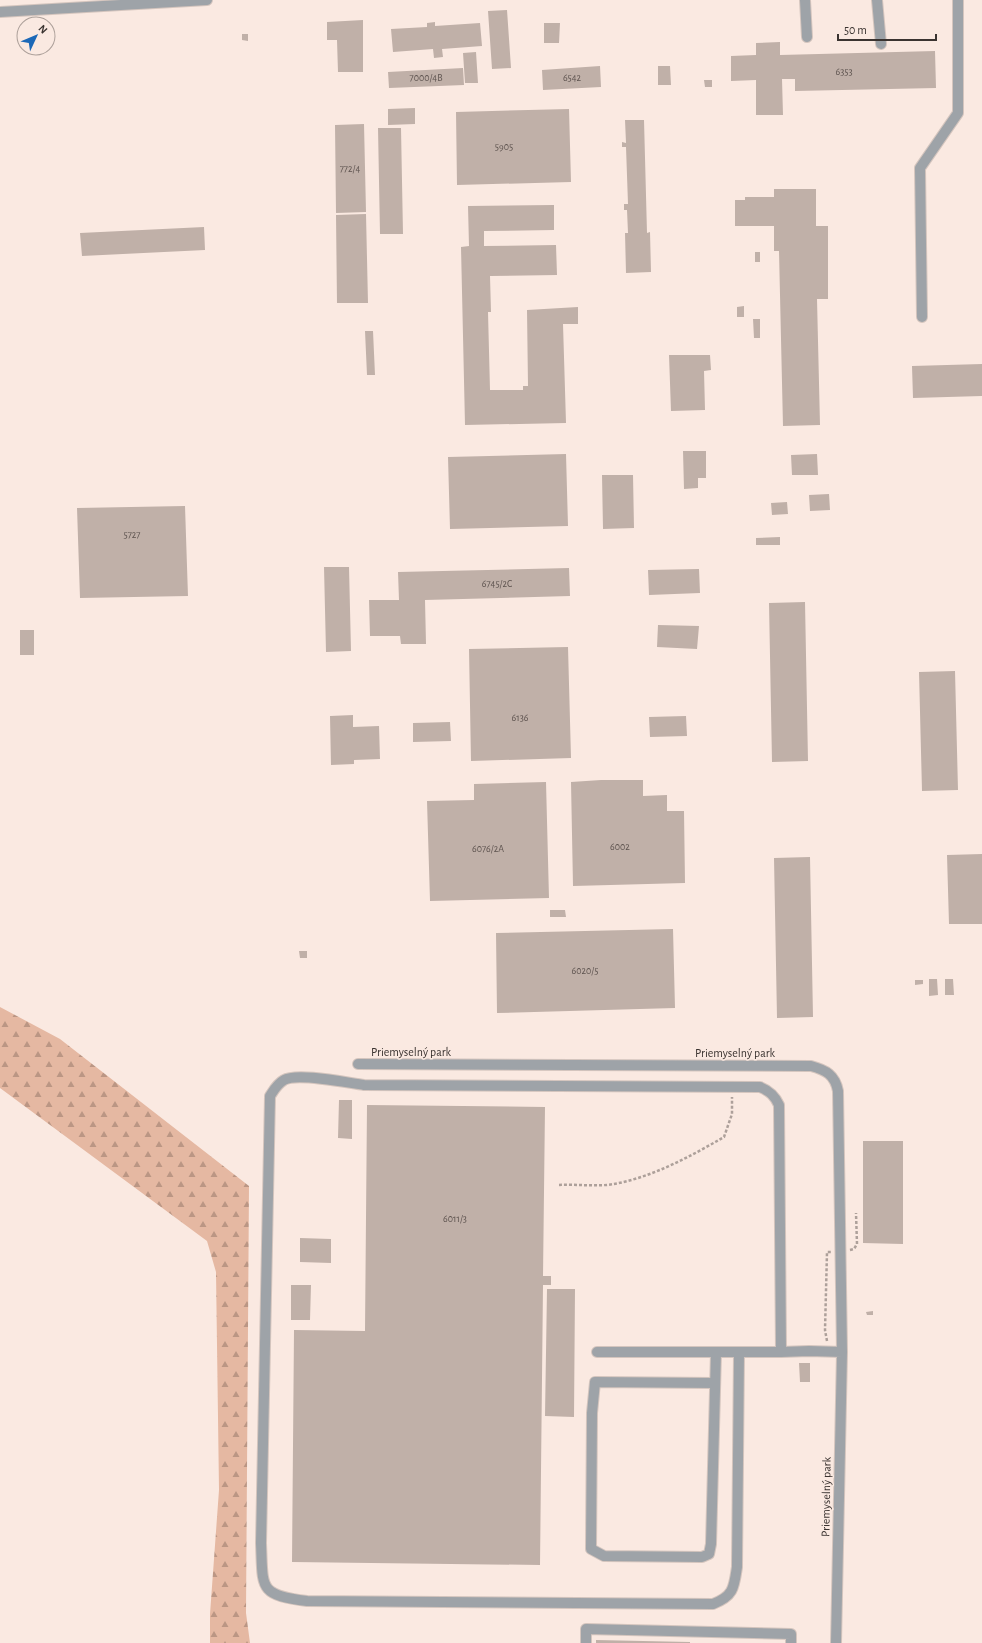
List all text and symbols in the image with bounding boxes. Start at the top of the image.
north arrow [16,16,56,56]
scale bar [838,16,936,42]
text: N [36,23,49,36]
text: 50 m [844,24,867,36]
house number: 6353 [835,67,853,77]
house number: 7000/4B [409,73,443,83]
house number: 6542 [563,73,582,83]
house number: 5905 [495,142,513,152]
house number: 772/4 [340,164,360,174]
house number: 5727 [123,530,141,540]
house number: 6745/2C [482,579,512,589]
house number: 6136 [512,713,529,723]
house number: 6002 [610,842,630,852]
house number: 6076/2A [472,844,504,854]
house number: 6020/5 [572,966,598,976]
street label: Priemyselný park [371,1046,452,1059]
street label: Priemyselný park [695,1047,776,1060]
house number: 6011/3 [443,1214,467,1224]
street label: Priemyselný park [819,1456,834,1537]

